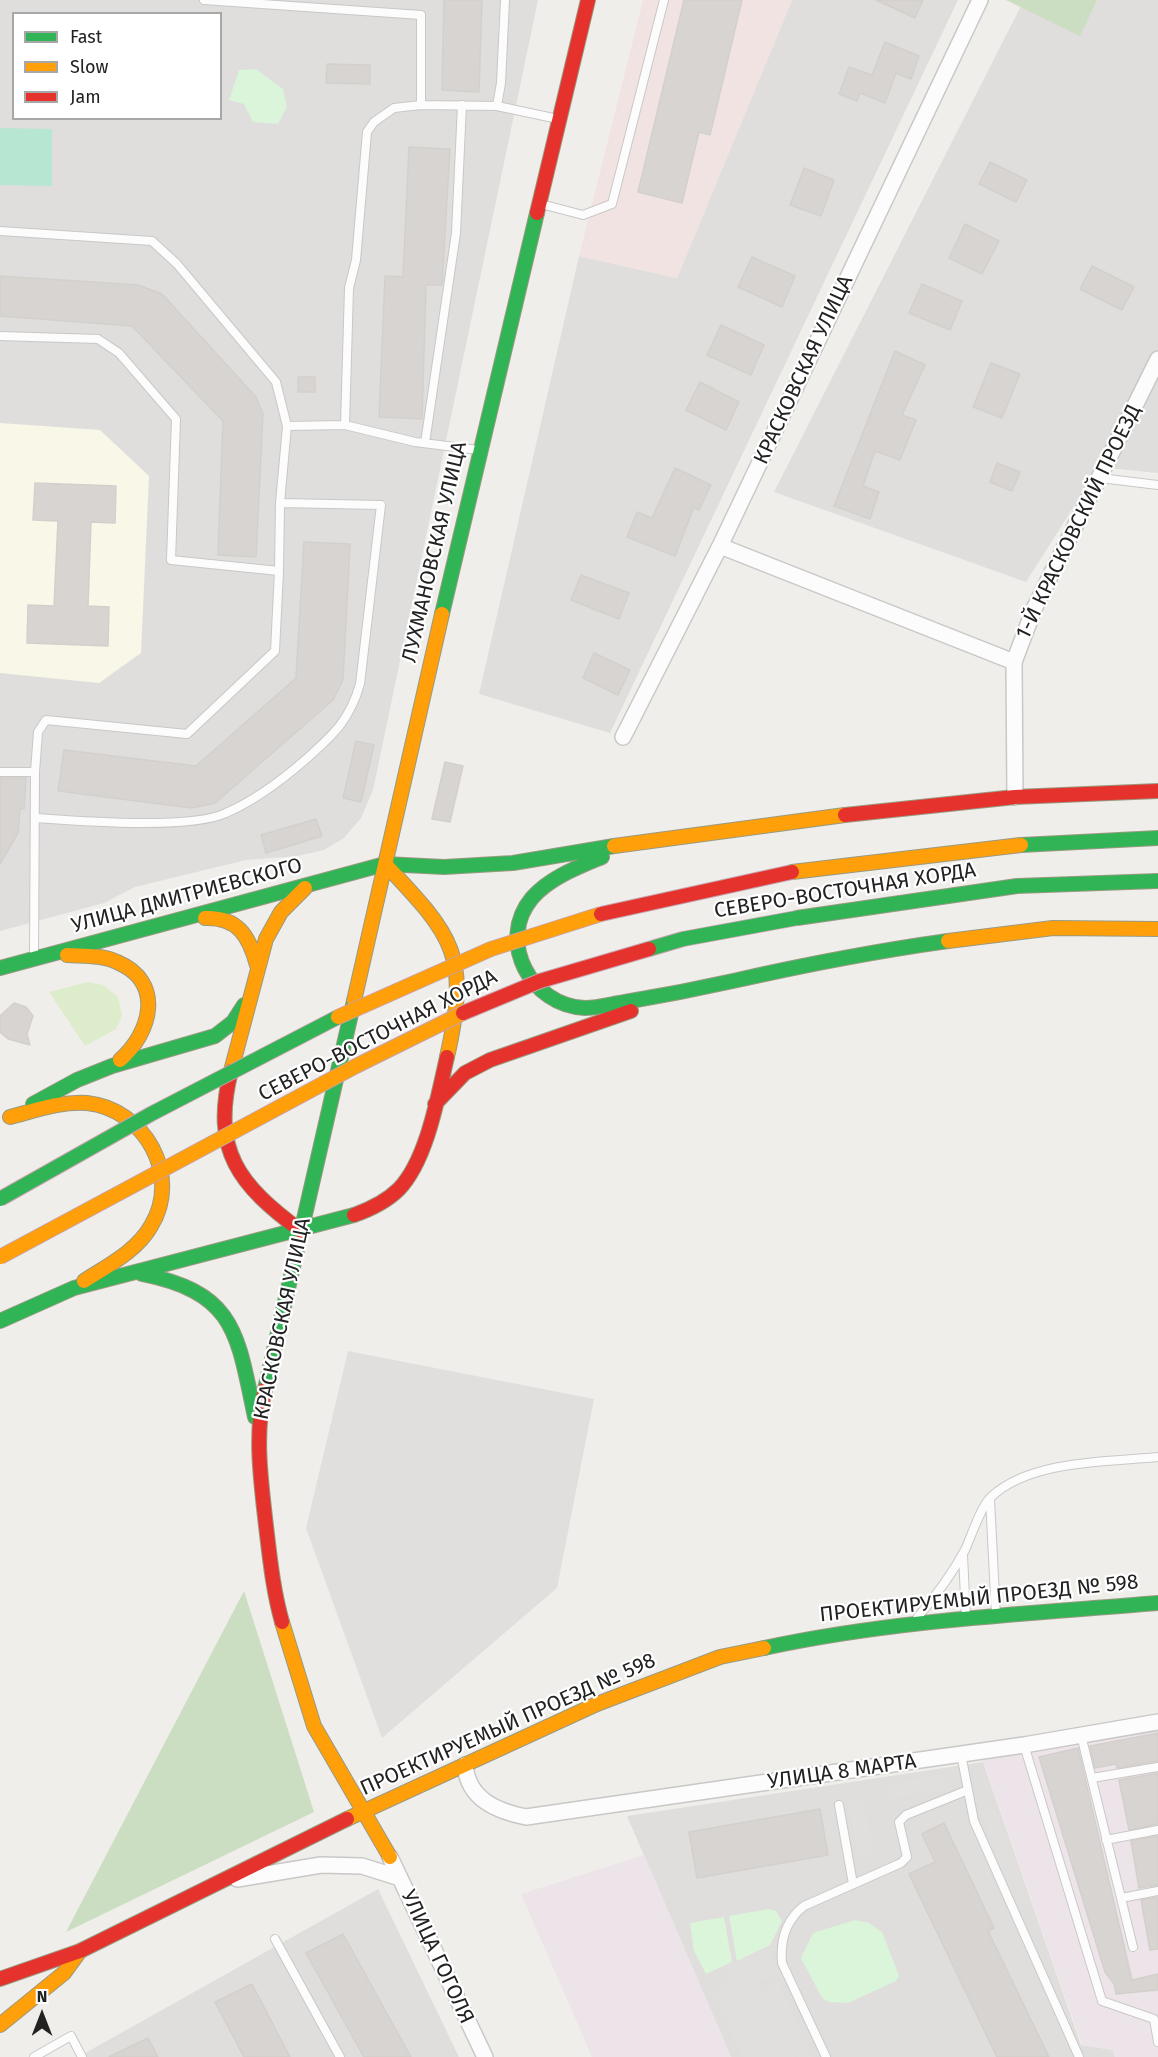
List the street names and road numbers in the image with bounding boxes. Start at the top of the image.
street label: КРАСКОВСКАЯ УЛИЦА [749,271,859,469]
street label: 1-Й КРАСКОВСКИЙ ПРОЕЗД [1011,401,1147,643]
street label: ЛУХМАНОВСКАЯ УЛИЦА [397,439,473,665]
street label: УЛИЦА ДМИТРИЕВСКОГО [69,853,305,939]
street label: СЕВЕРО-ВОСТОЧНАЯ ХОРДА [712,858,978,924]
street label: СЕВЕРО-ВОСТОЧНАЯ ХОРДА [254,965,502,1107]
street label: КРАСКОВСКАЯ УЛИЦА [249,1216,317,1422]
street label: ПРОЕКТИРУЕМЫЙ ПРОЕЗД № 598 [818,1570,1140,1628]
street label: ПРОЕКТИРУЕМЫЙ ПРОЕЗД № 598 [356,1648,660,1802]
street label: УЛИЦА 8 МАРТА [766,1749,918,1795]
street label: УЛИЦА ГОГОЛЯ [395,1886,479,2028]

